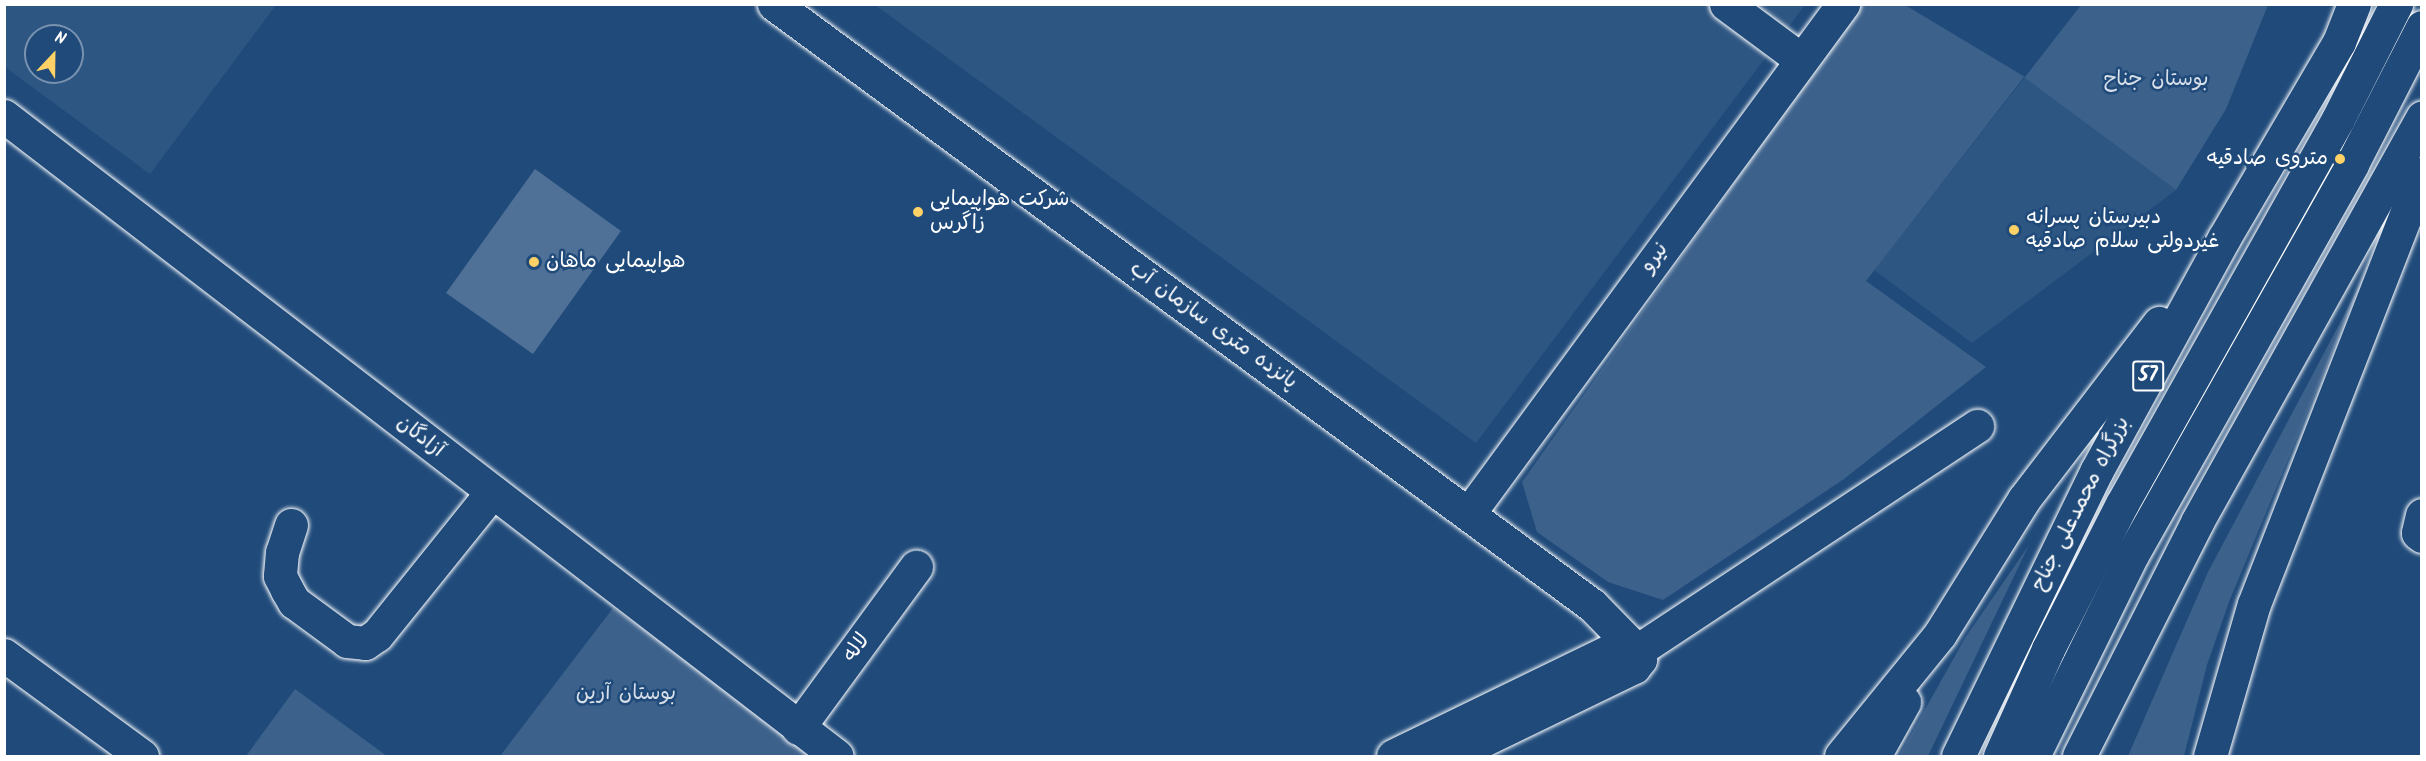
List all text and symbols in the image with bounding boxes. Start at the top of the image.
north arrow [24,24,84,84]
text: N [51,25,70,52]
park label: بوستان جناح [2103,67,2209,93]
place label: متروی صادقیه [2207,146,2328,172]
marker: متروی صادقیه [2333,152,2347,166]
place label: شرکت هواپیمایی زاگرس [930,187,1070,237]
marker: شرکت هواپیمایی زاگرس [911,205,925,219]
place label: دبیرستان پسرانه غیردولتی سلام صادقیه [2026,205,2219,255]
marker: دبیرستان پسرانه غیردولتی سلام صادقیه [2007,223,2021,237]
street label: نیرو [1636,238,1674,278]
place label: هواپیمایی ماهان [546,249,685,275]
marker: هواپیمایی ماهان [527,255,541,269]
street label: پانزده متری سازمان آب [1124,257,1302,395]
road number: 57 [2132,359,2164,393]
street label: آزادگان [391,411,449,463]
street label: بزرگراه محمدعلی جناح [2026,413,2136,595]
street label: لاله [838,629,876,667]
park label: بوستان آرین [576,681,676,707]

